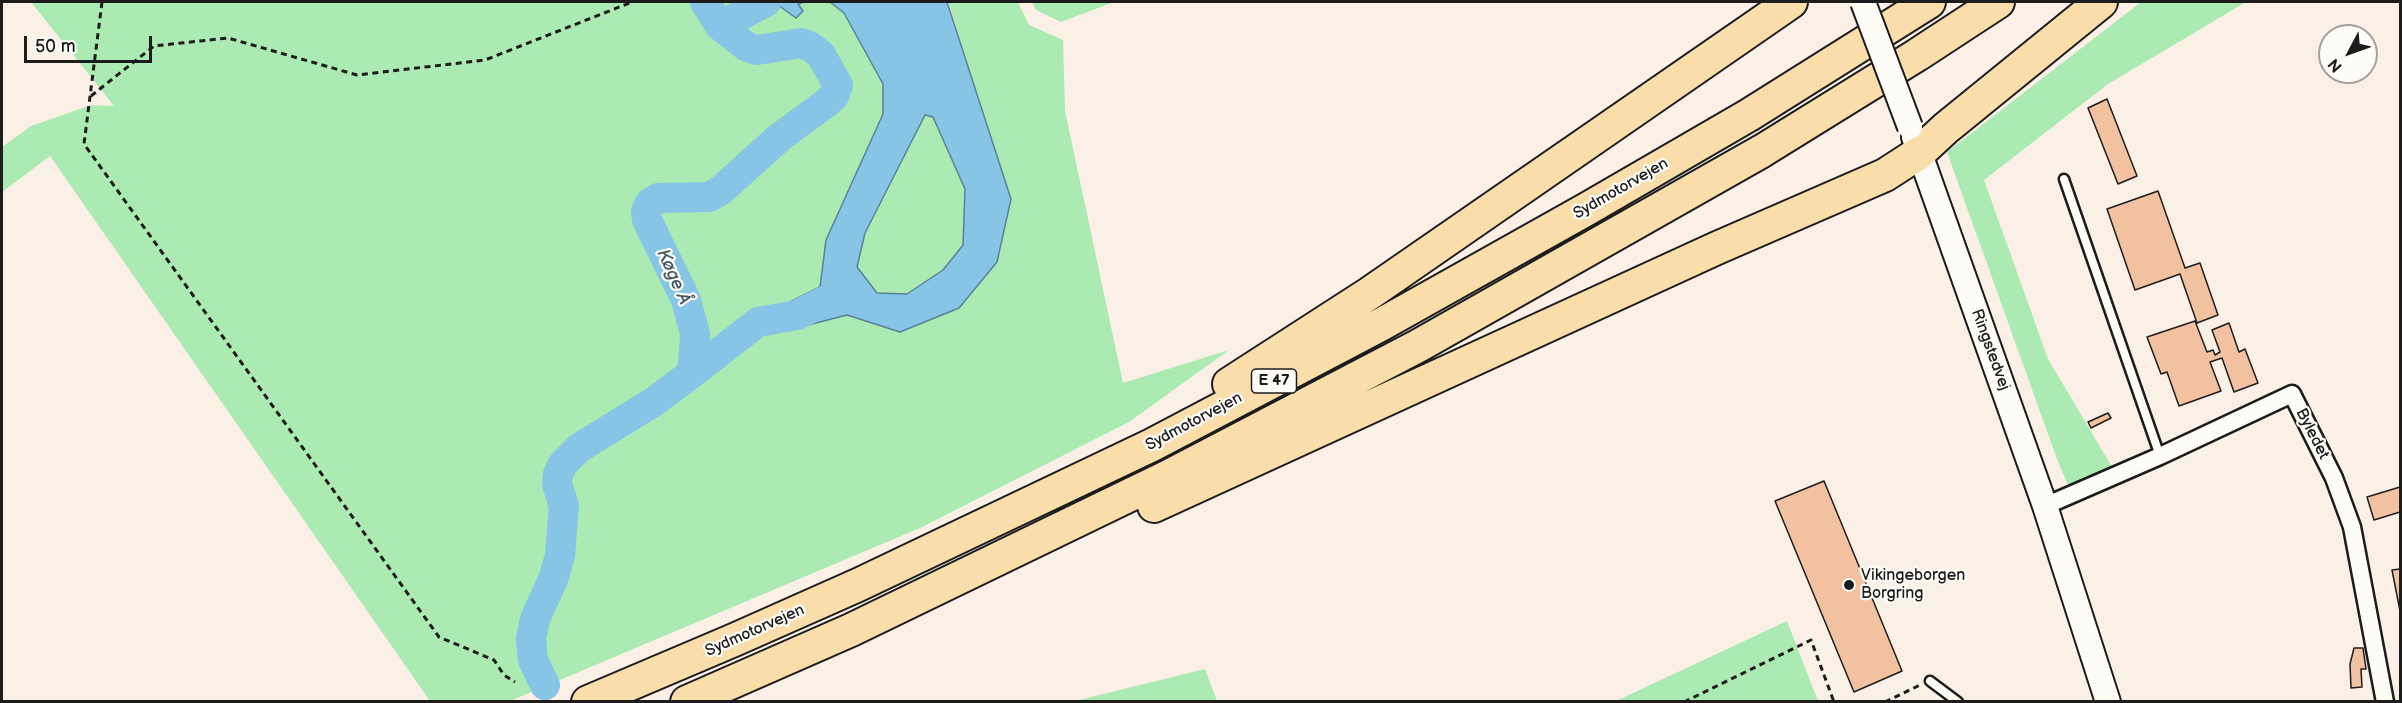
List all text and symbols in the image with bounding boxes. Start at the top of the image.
scale bar [27,24,154,62]
north arrow [2318,24,2378,84]
text: 50 m [35,36,76,57]
text: N [2324,54,2347,76]
street label: Sydmotorvejen [1570,154,1672,224]
water label: Køge Å [651,246,695,308]
street label: Ringstedvej [1966,307,2014,393]
road number: E 47 [1252,369,1296,393]
street label: Sydmotorvejen [1143,389,1245,455]
street label: Byledet [2291,405,2333,463]
place label: Vikingeborgen Borgring [1861,566,1965,604]
marker: Vikingeborgen Borgring [1842,578,1856,592]
street label: Sydmotorvejen [703,601,807,661]

